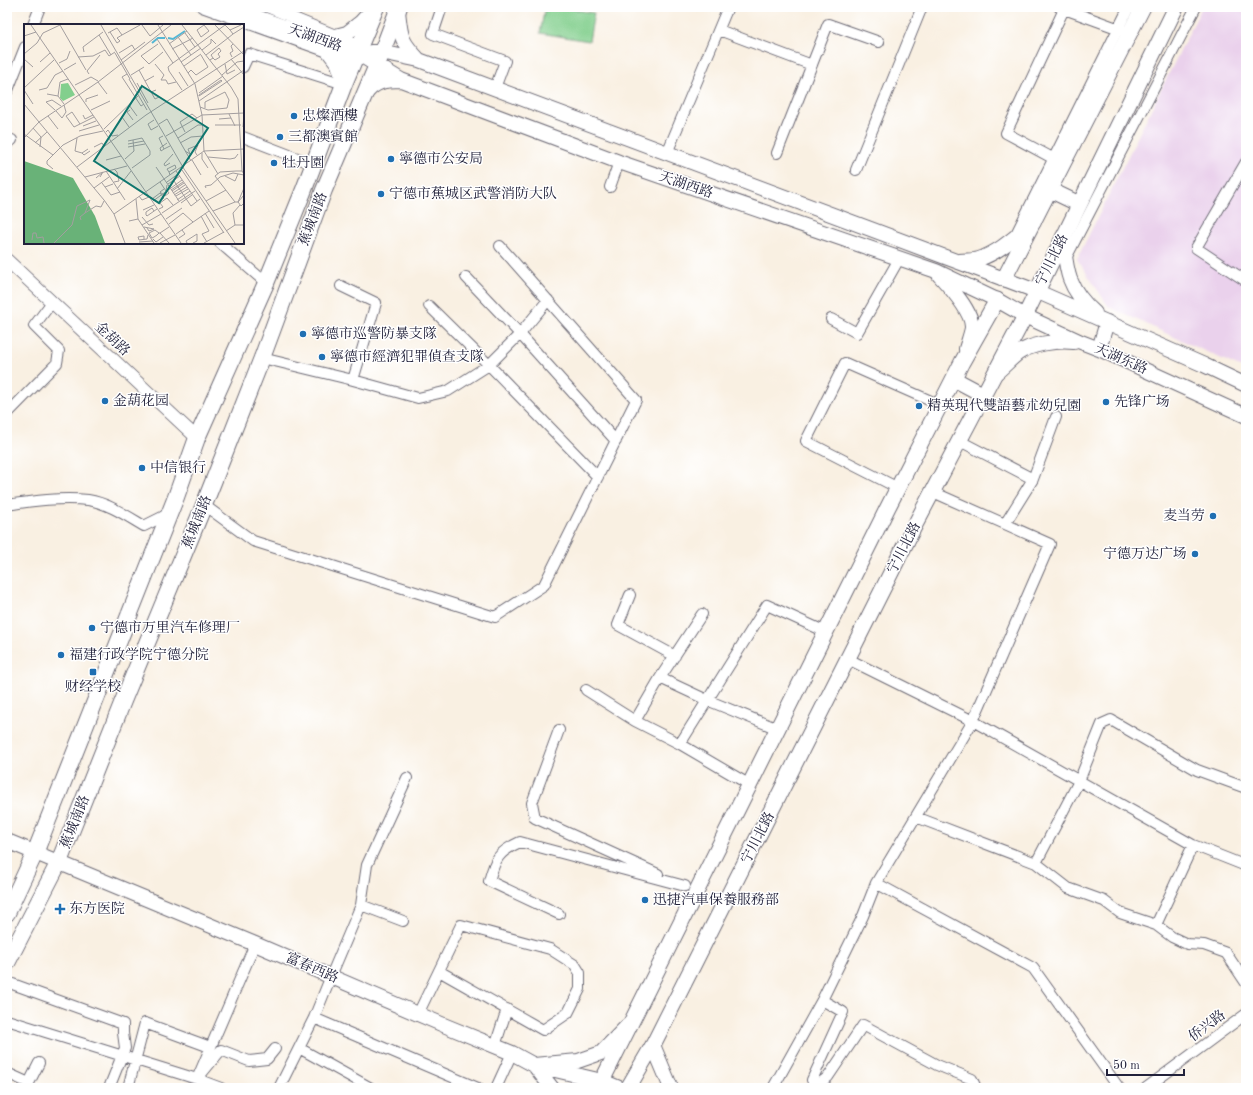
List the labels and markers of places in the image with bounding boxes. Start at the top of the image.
place label: 忠燦酒樓 [302,108,358,123]
marker: 忠燦酒樓 [289,111,299,121]
place label: 三都澳賓館 [288,129,358,144]
marker: 三都澳賓館 [275,132,285,142]
place label: 寧德市公安局 [399,150,483,166]
marker: 寧德市公安局 [386,154,396,164]
place label: 牡丹園 [282,155,324,170]
marker: 牡丹園 [269,158,279,168]
place label: 宁德市蕉城区武警消防大队 [389,186,557,201]
marker: 宁德市蕉城区武警消防大队 [376,189,386,199]
place label: 寧德市巡警防暴支隊 [311,325,437,341]
marker: 寧德市巡警防暴支隊 [298,329,308,339]
place label: 寧德市經濟犯罪偵查支隊 [330,348,484,364]
marker: 寧德市經濟犯罪偵查支隊 [317,352,327,362]
place label: 金葫花园 [113,393,169,408]
place label: 先锋广场 [1114,394,1170,409]
marker: 金葫花园 [100,396,110,406]
marker: 先锋广场 [1101,397,1111,407]
place label: 精英現代雙語藝朮幼兒園 [927,398,1081,413]
marker: 精英現代雙語藝朮幼兒園 [914,401,924,411]
place label: 中信银行 [150,460,206,475]
marker: 中信银行 [137,463,147,473]
place label: 麦当劳 [1163,508,1205,523]
marker: 麦当劳 [1208,511,1218,521]
place label: 宁德万达广场 [1103,546,1187,561]
marker: 宁德万达广场 [1190,549,1200,559]
place label: 宁德市万里汽车修理厂 [100,620,240,635]
marker: 宁德市万里汽车修理厂 [87,623,97,633]
place label: 福建行政学院宁德分院 [69,647,209,662]
marker: 福建行政学院宁德分院 [56,650,66,660]
marker: 财经学校 [88,667,98,677]
place label: 财经学校 [65,679,121,694]
place label: 迅捷汽車保養服務部 [653,892,779,907]
marker: 迅捷汽車保養服務部 [640,895,650,905]
place label: 东方医院 [69,901,125,916]
marker: 东方医院 [54,903,66,915]

